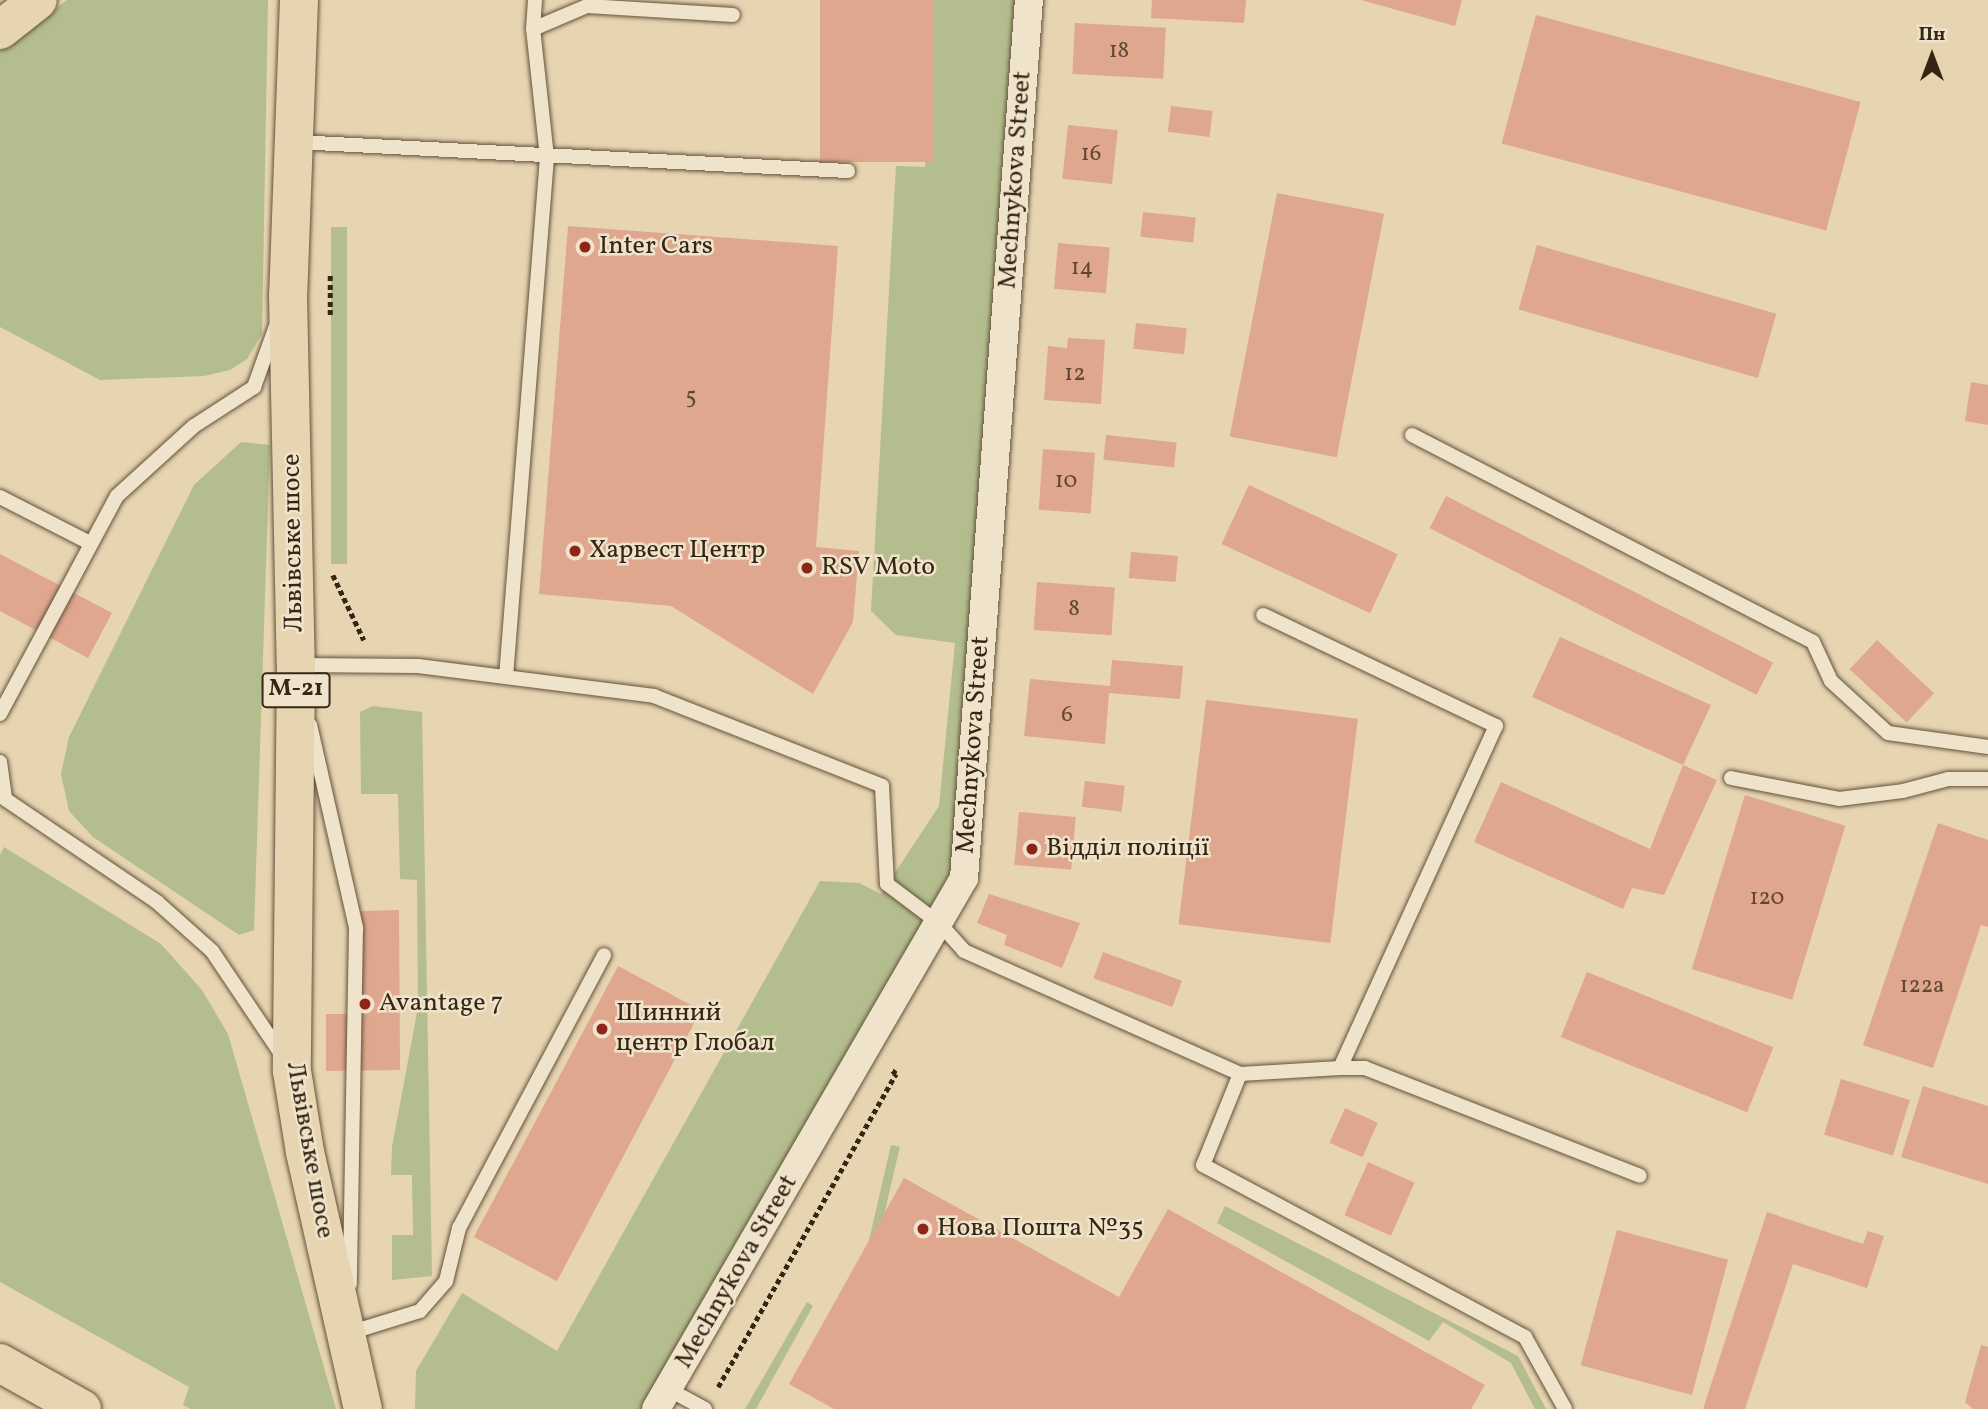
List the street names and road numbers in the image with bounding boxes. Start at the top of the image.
street label: Mechnykova Street [993,70,1039,290]
street label: Львівське шосе [277,453,311,633]
street label: Mechnykova Street [951,635,997,855]
road number: М-21 [261,670,331,710]
street label: Львівське шосе [278,1059,340,1241]
street label: Mechnykova Street [669,1170,805,1374]

